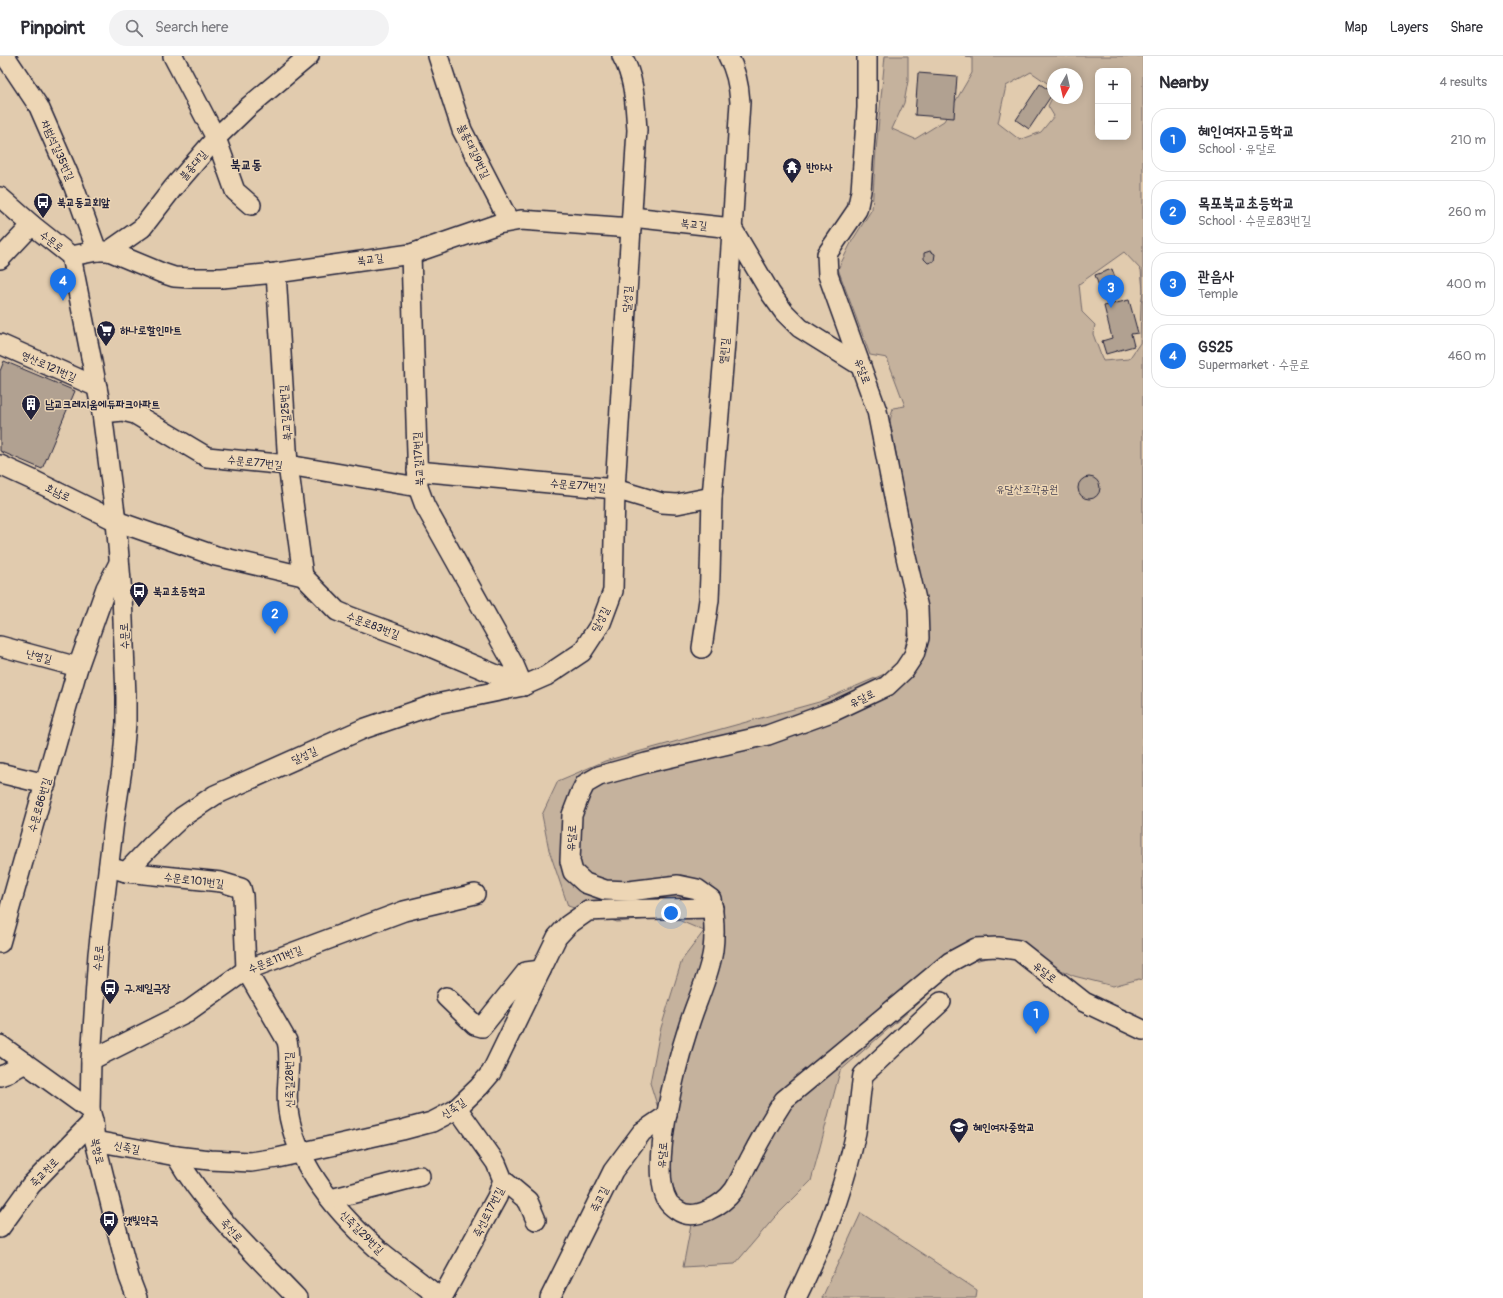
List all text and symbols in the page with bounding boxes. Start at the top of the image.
search box [109,10,389,46]
text: Pinpoint [20,16,85,40]
icon: search [123,17,145,39]
text: Search here [155,18,228,37]
text: Map [1345,19,1368,36]
text: Layers [1390,19,1428,36]
text: Share [1450,19,1483,36]
north arrow [1047,68,1083,104]
map controls [1095,68,1131,140]
button: + [1095,68,1131,104]
text: Nearby [1159,72,1208,93]
text: 4 results [1440,74,1487,90]
button: − [1095,104,1131,140]
street label: 차범석길35번길 [38,118,77,183]
street label: 불종대길9번길 [455,122,492,181]
text: 혜인여자고등학교 [1198,122,1295,141]
text: 1 [1170,132,1176,148]
text: 210 m [1450,132,1486,148]
text: School · 유달로 [1198,141,1277,157]
street label: 불종대길 [177,148,210,183]
temple icon: 반야사 [781,156,803,184]
district label: 북교동 [230,157,262,173]
place label: 반야사 [806,161,833,174]
bus stop icon: 북교동교회앞 [32,191,54,219]
text: 목포북교초등학교 [1198,194,1295,213]
place label: 북교동교회앞 [57,196,110,209]
text: 2 [1169,204,1177,220]
text: 260 m [1448,204,1486,220]
text: School · 수문로83번길 [1198,213,1311,229]
street label: 북교길 [680,217,708,232]
street label: 수문로 [37,228,66,255]
street label: 북교길 [356,251,384,268]
text: 관음사 [1198,267,1234,286]
pin: 4 [50,268,76,301]
pin: 3 [1098,275,1124,308]
text: 3 [1169,276,1177,292]
text: 400 m [1446,276,1486,292]
street label: 달성길 [620,285,635,313]
text: Temple [1198,286,1238,302]
supermarket icon: 하나로할인마트 [95,319,117,347]
place label: 하나로할인마트 [120,324,182,337]
street label: 열린길 [717,337,732,365]
text: GS25 [1198,338,1233,357]
text: 4 [1169,348,1177,364]
text: 460 m [1448,348,1486,364]
street label: 영산로121번길 [19,349,79,384]
street label: 유달로 [852,356,873,386]
text: Supermarket · 수문로 [1198,357,1310,373]
street label: 북교길25번길 [277,384,294,442]
building icon: 남교크레지움에듀파크아파트 [20,393,42,421]
place label: 남교크레지움에듀파크아파트 [45,398,160,411]
street label: 북교길17번길 [411,431,426,486]
street label: 수문로77번길 [226,453,284,472]
street label: 수문로77번길 [550,477,607,494]
street label: 호남로 [43,481,73,504]
park label: 유달산조각공원 [996,483,1058,496]
bus stop icon: 북교초등학교 [128,580,150,608]
place label: 북교초등학교 [153,585,206,598]
pin: 2 [262,601,288,634]
street label: 달성길 [589,604,612,634]
street label: 수문로83번길 [344,609,401,642]
street label: 수문로 [118,622,131,649]
street label: 난영길 [24,647,54,666]
street label: 유달로 [847,687,877,710]
street label: 달성길 [289,744,319,767]
street label: 수문로86번길 [25,776,54,834]
street label: 유달로 [564,824,579,852]
street label: 수문로101번길 [163,870,225,891]
your location [661,903,681,923]
street label: 수문로111번길 [246,943,304,976]
street label: 수문로 [91,944,106,972]
street label: 유달로 [1030,959,1059,986]
bus stop icon: 구.제일극장 [99,977,121,1005]
place label: 구.제일극장 [124,982,171,995]
pin: 1 [1023,1001,1049,1034]
street label: 신죽길28번길 [283,1052,296,1108]
street label: 신죽길 [439,1095,468,1121]
school or university icon: 혜인여자중학교 [948,1116,970,1144]
place label: 혜인여자중학교 [973,1121,1035,1134]
street label: 북항로 [88,1137,107,1166]
street label: 신죽길 [113,1139,141,1156]
street label: 유달로 [655,1141,670,1169]
street label: 죽교천로 [27,1155,61,1190]
street label: 죽교길 [588,1184,611,1214]
street label: 죽선로17번길 [470,1185,507,1239]
street label: 신죽길29번길 [337,1208,386,1257]
bus stop icon: 햇빛약국 [98,1209,120,1237]
place label: 햇빛약국 [123,1214,159,1227]
street label: 죽선로 [218,1216,245,1245]

